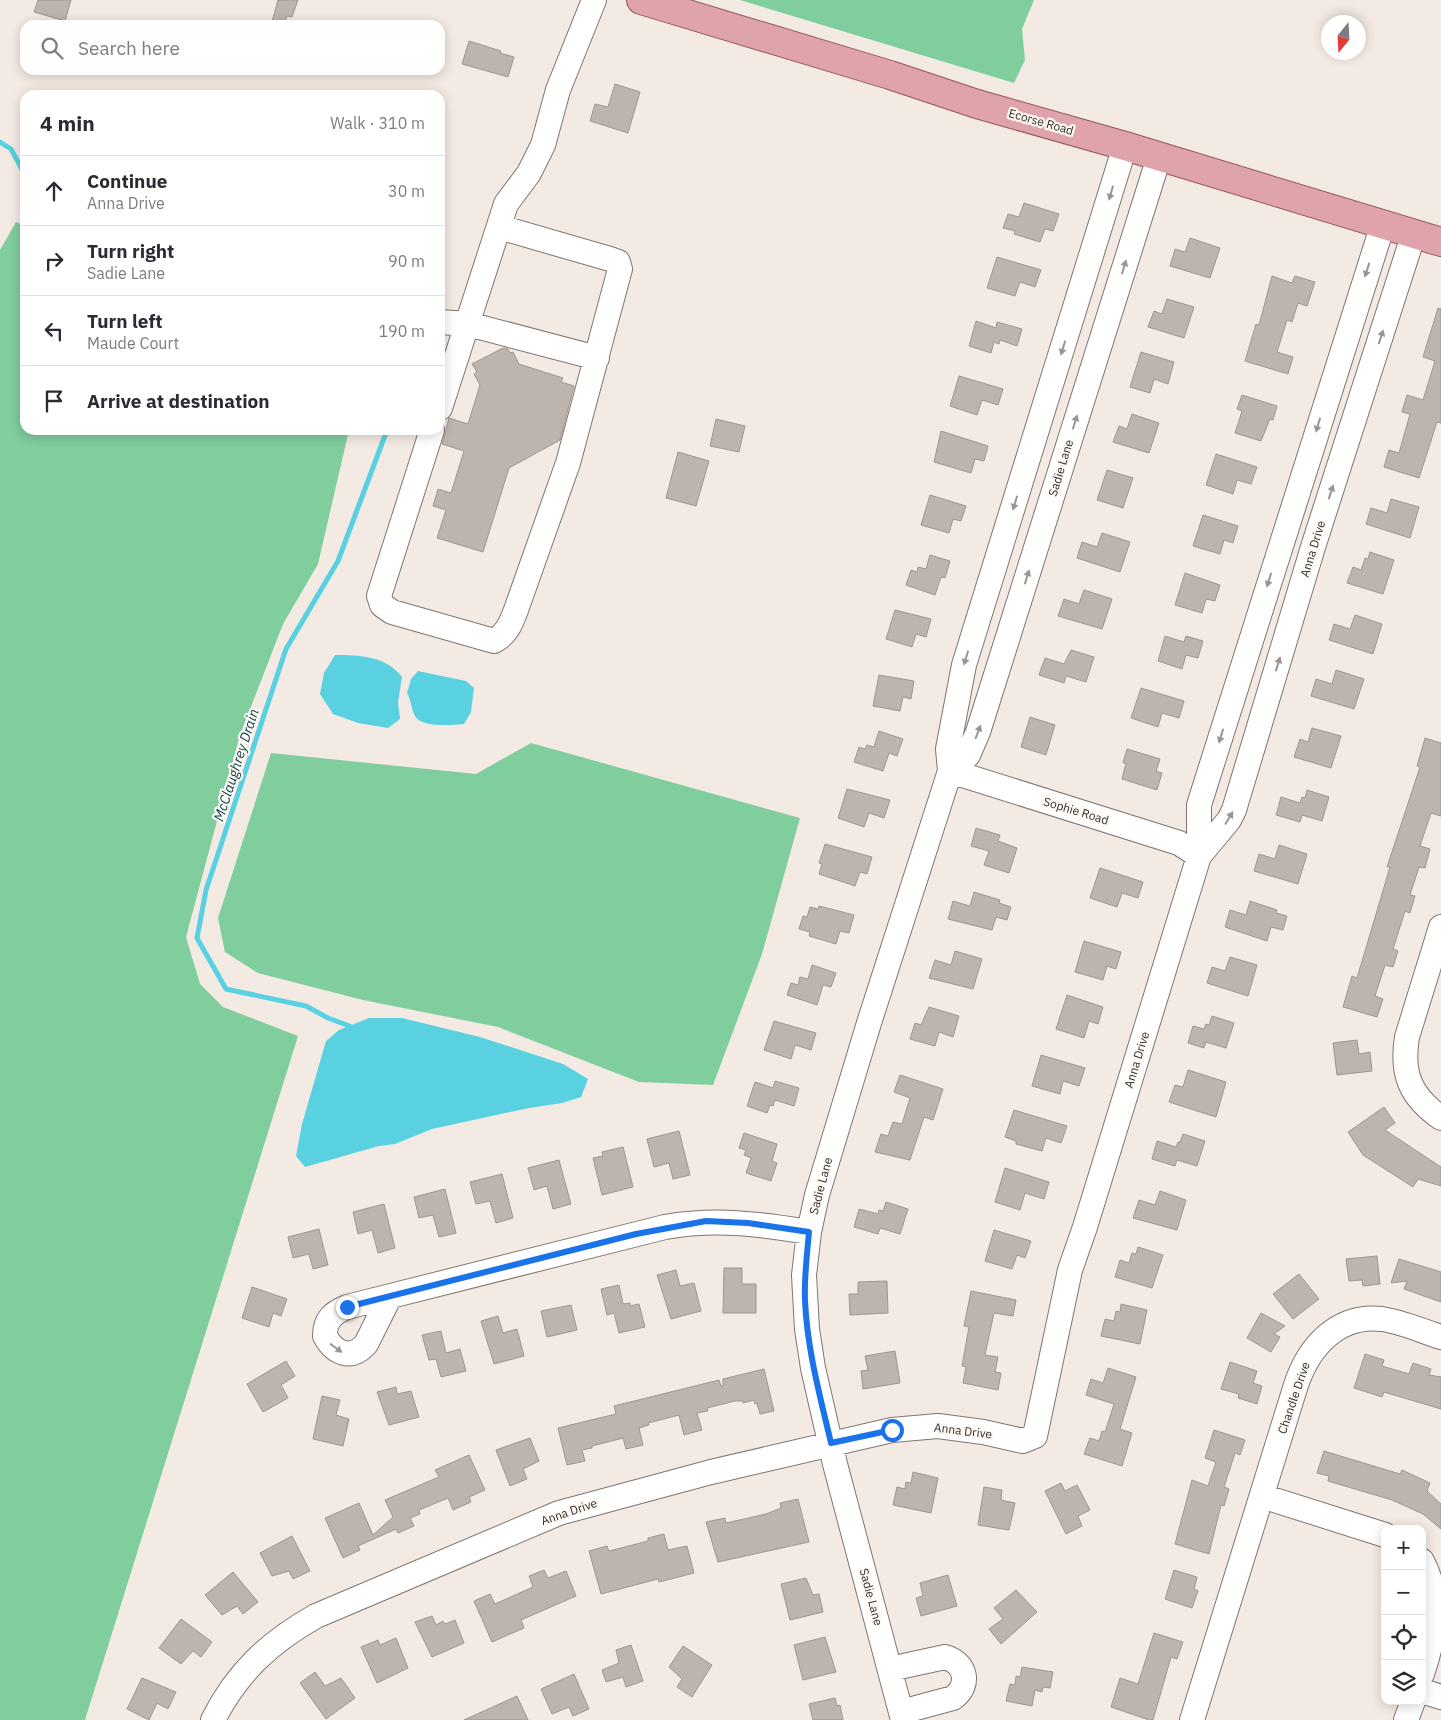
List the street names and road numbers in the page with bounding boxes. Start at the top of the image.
street label: Ecorse Road [1007,105,1075,138]
street label: Sadie Lane [1045,437,1076,498]
street label: Anna Drive [1297,518,1328,579]
street label: Sophie Road [1042,793,1111,828]
street label: Anna Drive [1121,1029,1152,1090]
street label: Sadie Lane [806,1155,835,1216]
street label: Chandle Drive [1274,1360,1313,1436]
street label: Anna Drive [933,1419,993,1442]
street label: Anna Drive [539,1495,599,1528]
street label: Sadie Lane [857,1567,886,1627]

